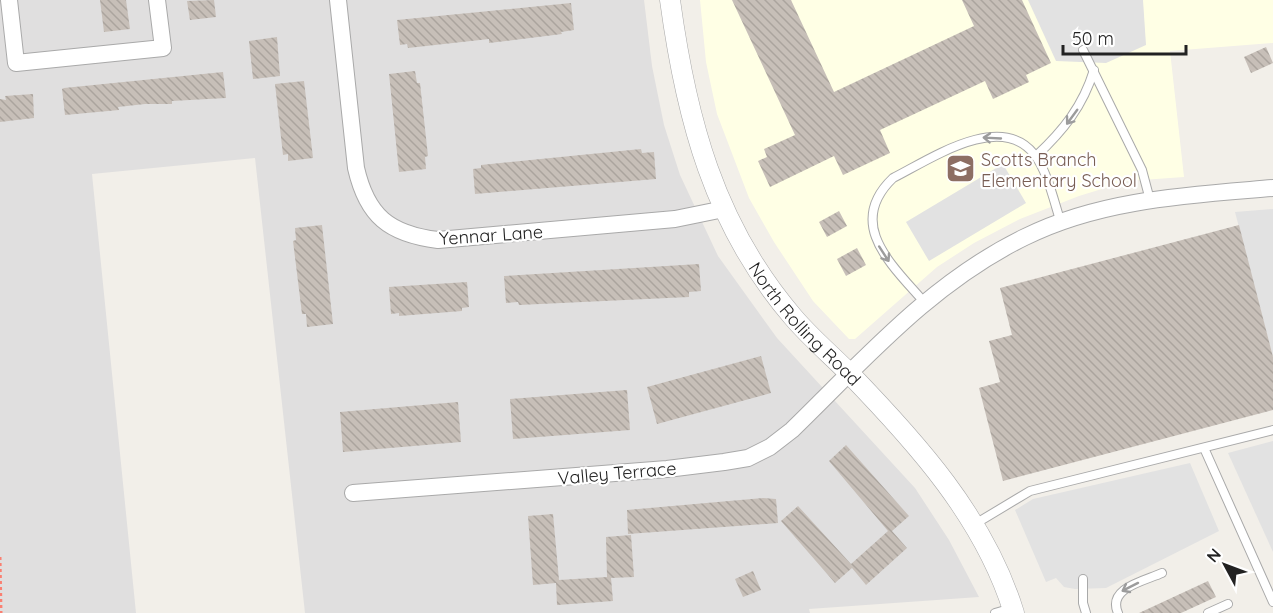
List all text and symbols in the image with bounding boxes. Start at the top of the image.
scale bar [1063,18,1186,56]
text: 50 m [1072,27,1114,50]
one-way arrow [1066,109,1078,125]
one-way arrow [983,132,1003,143]
place label: Scotts Branch Elementary School [981,148,1137,192]
school or university icon: Scotts Branch Elementary School [944,153,976,185]
street label: Yennar Lane [438,220,544,250]
one-way arrow [878,246,891,263]
street label: North Rolling Road [744,257,866,390]
street label: Valley Terrace [557,456,677,490]
north arrow [1195,535,1255,595]
text: N [1202,544,1225,566]
one-way arrow [1122,582,1140,594]

